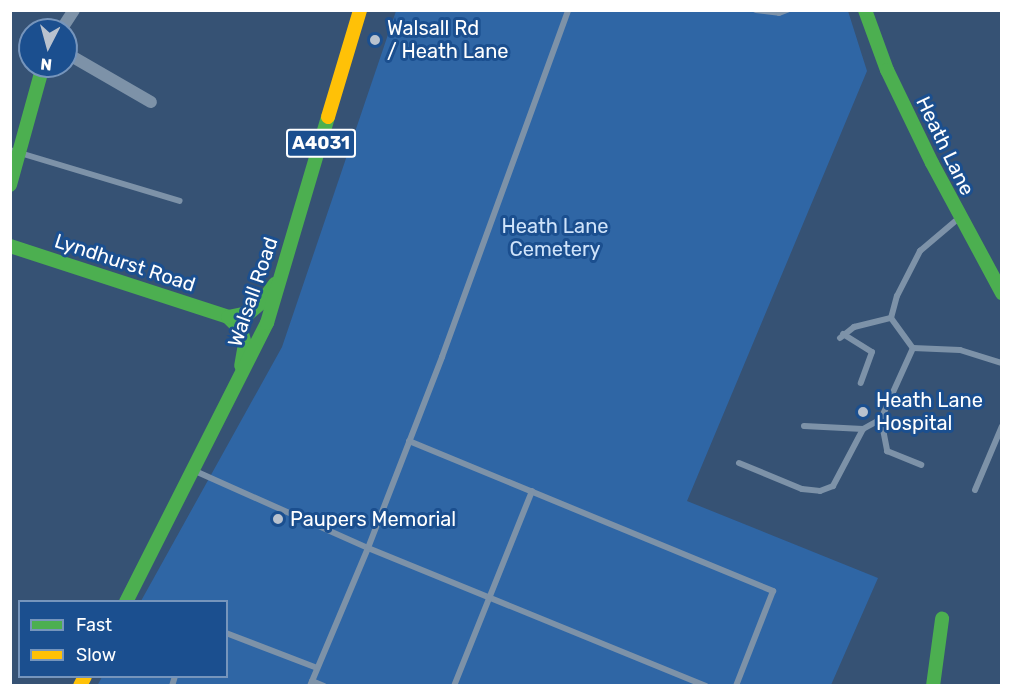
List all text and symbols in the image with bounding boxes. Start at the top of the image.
place label: Walsall Rd / Heath Lane [387,16,508,63]
north arrow [18,18,78,78]
marker: Walsall Rd / Heath Lane [368,33,382,47]
text: N [40,54,53,74]
street label: Heath Lane [911,93,979,199]
road number: A4031 [285,128,357,158]
park label: Heath Lane Cemetery [502,214,608,261]
street label: Lyndhurst Road [52,229,198,297]
street label: Walsall Road [223,234,283,350]
place label: Heath Lane Hospital [876,388,983,435]
marker: Heath Lane Hospital [854,403,872,421]
place label: Paupers Memorial [290,507,456,531]
marker: Paupers Memorial [271,512,285,526]
legend [18,600,228,678]
text: Fast [76,614,112,636]
text: Slow [76,644,116,666]

